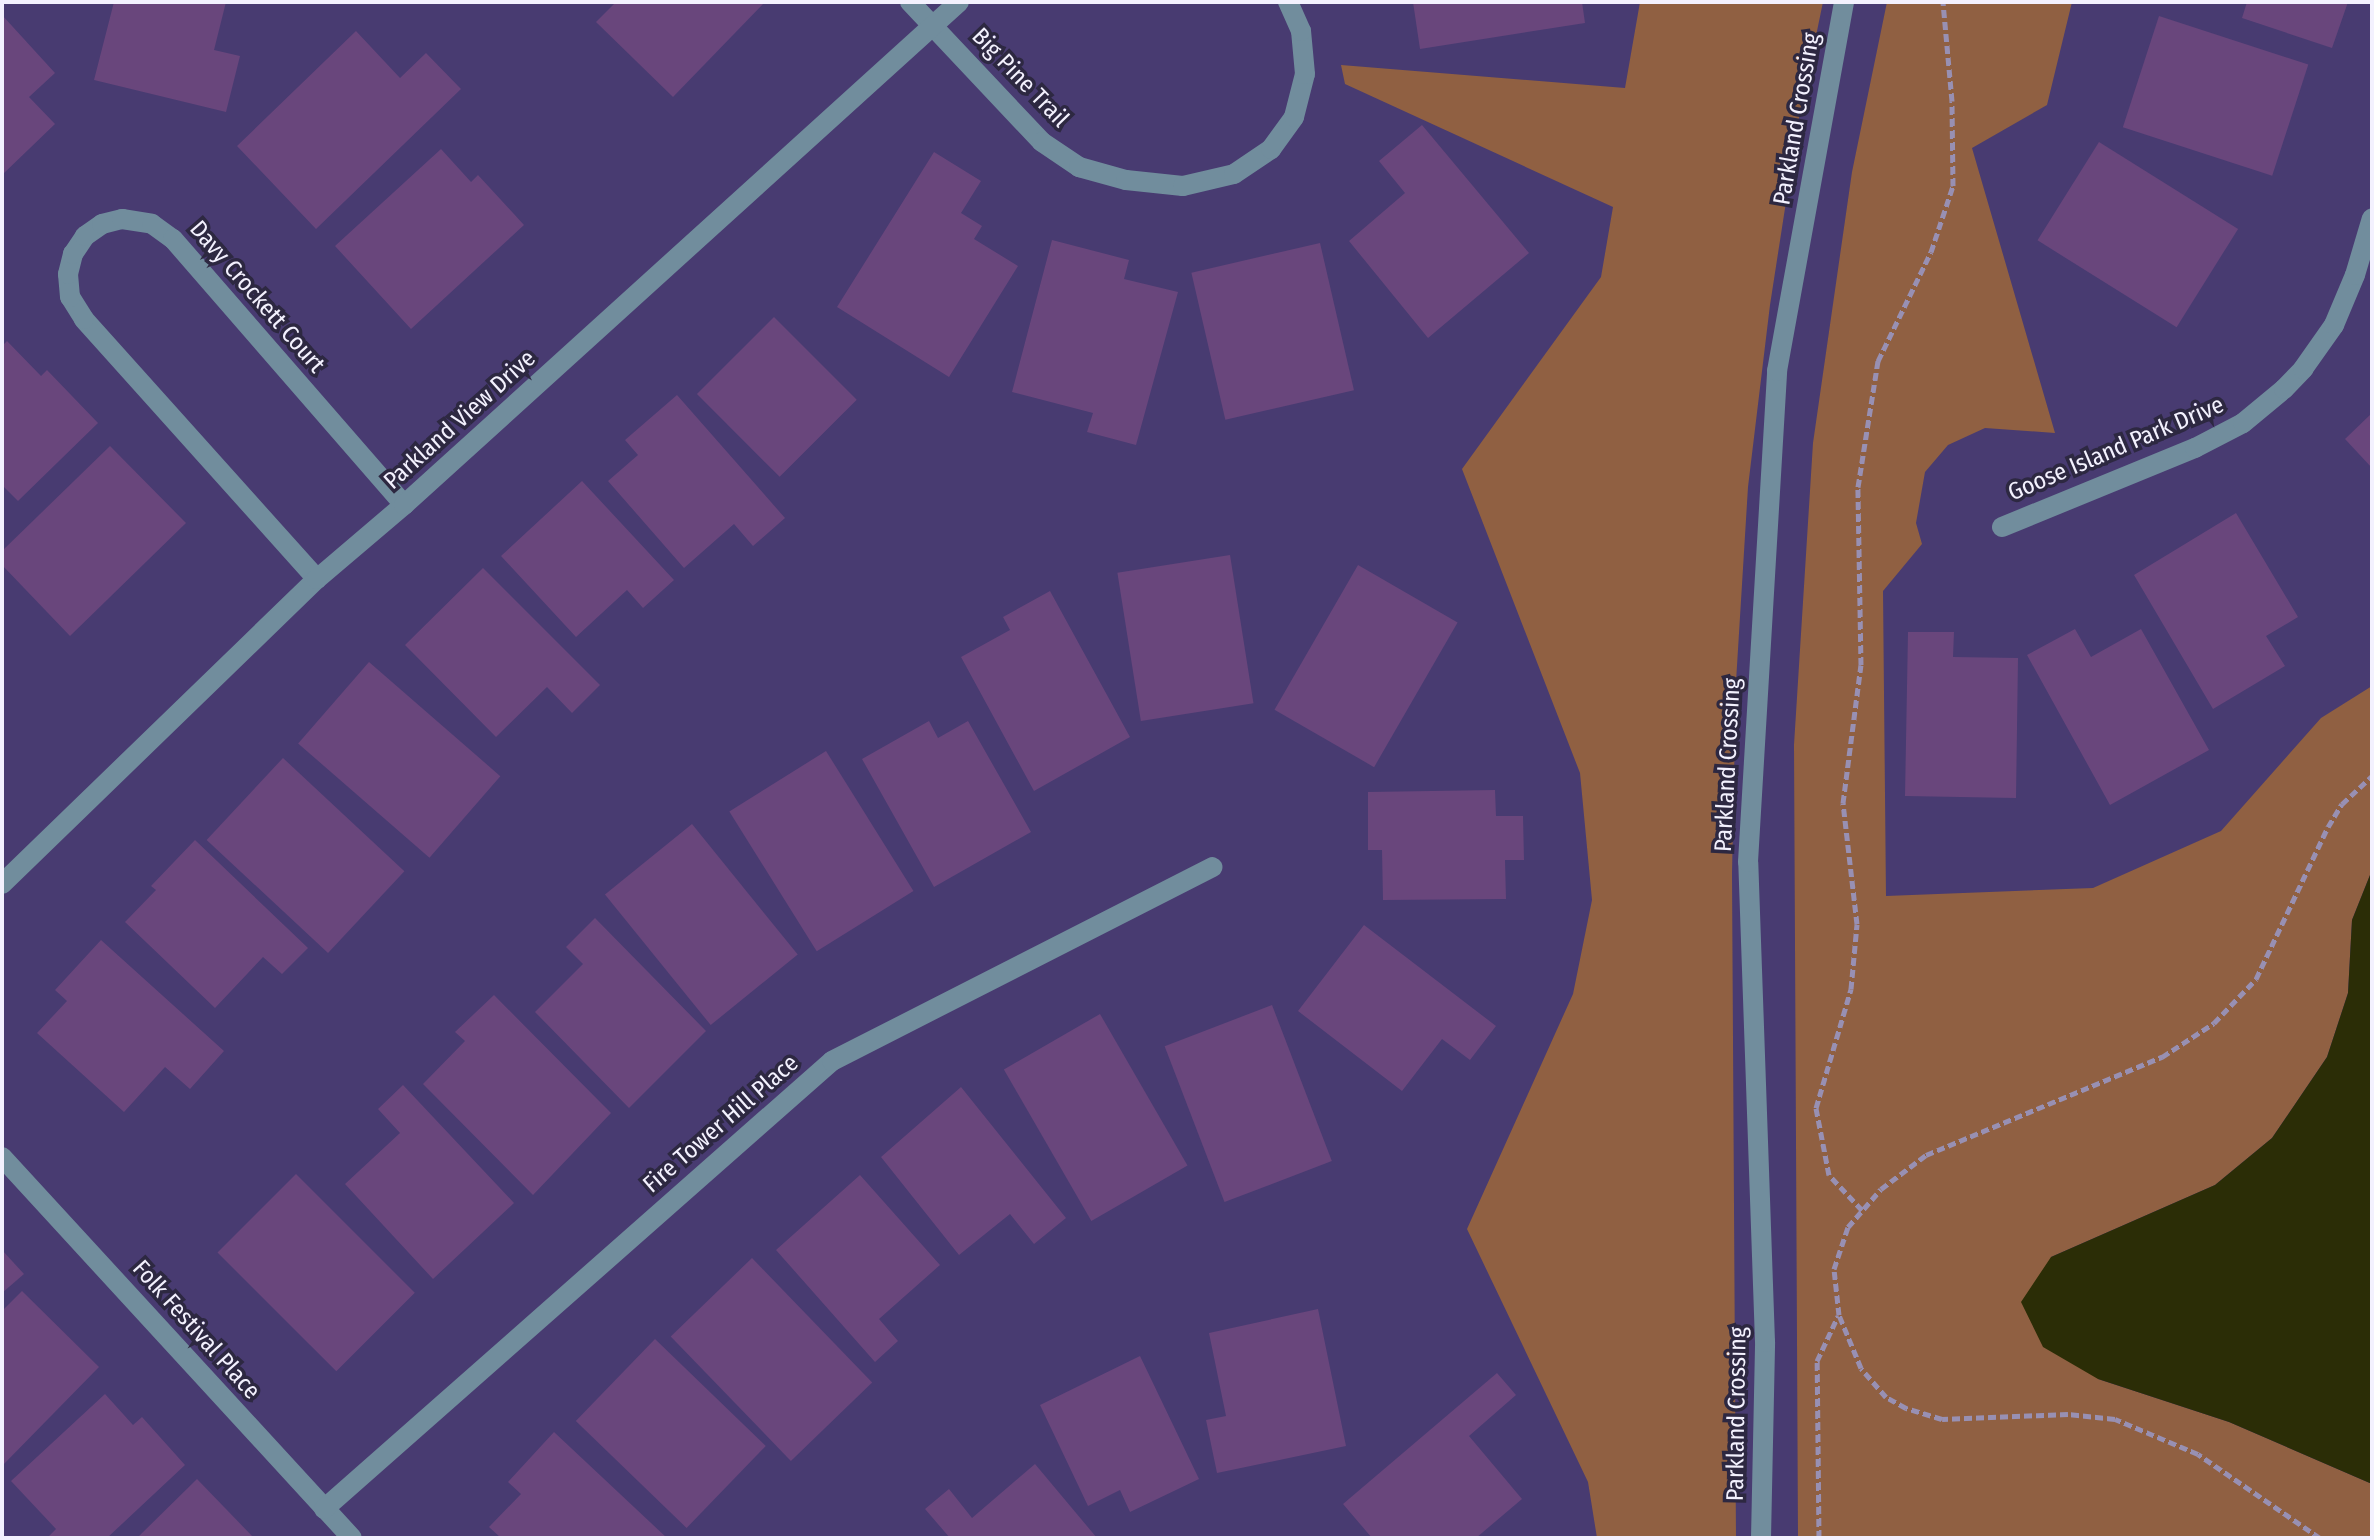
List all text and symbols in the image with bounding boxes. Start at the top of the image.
street label: Big Pine Trail [966,22,1074,134]
street label: Parkland Crossing [1768,31,1826,207]
street label: Davy Crockett Court [183,215,331,379]
street label: Parkland View Drive [378,344,542,496]
street label: Goose Island Park Drive [2004,391,2228,507]
street label: Parkland Crossing [1709,677,1747,853]
street label: Fire Tower Hill Place [638,1049,804,1199]
street label: Folk Festival Place [126,1255,266,1405]
street label: Parkland Crossing [1721,1327,1753,1501]

